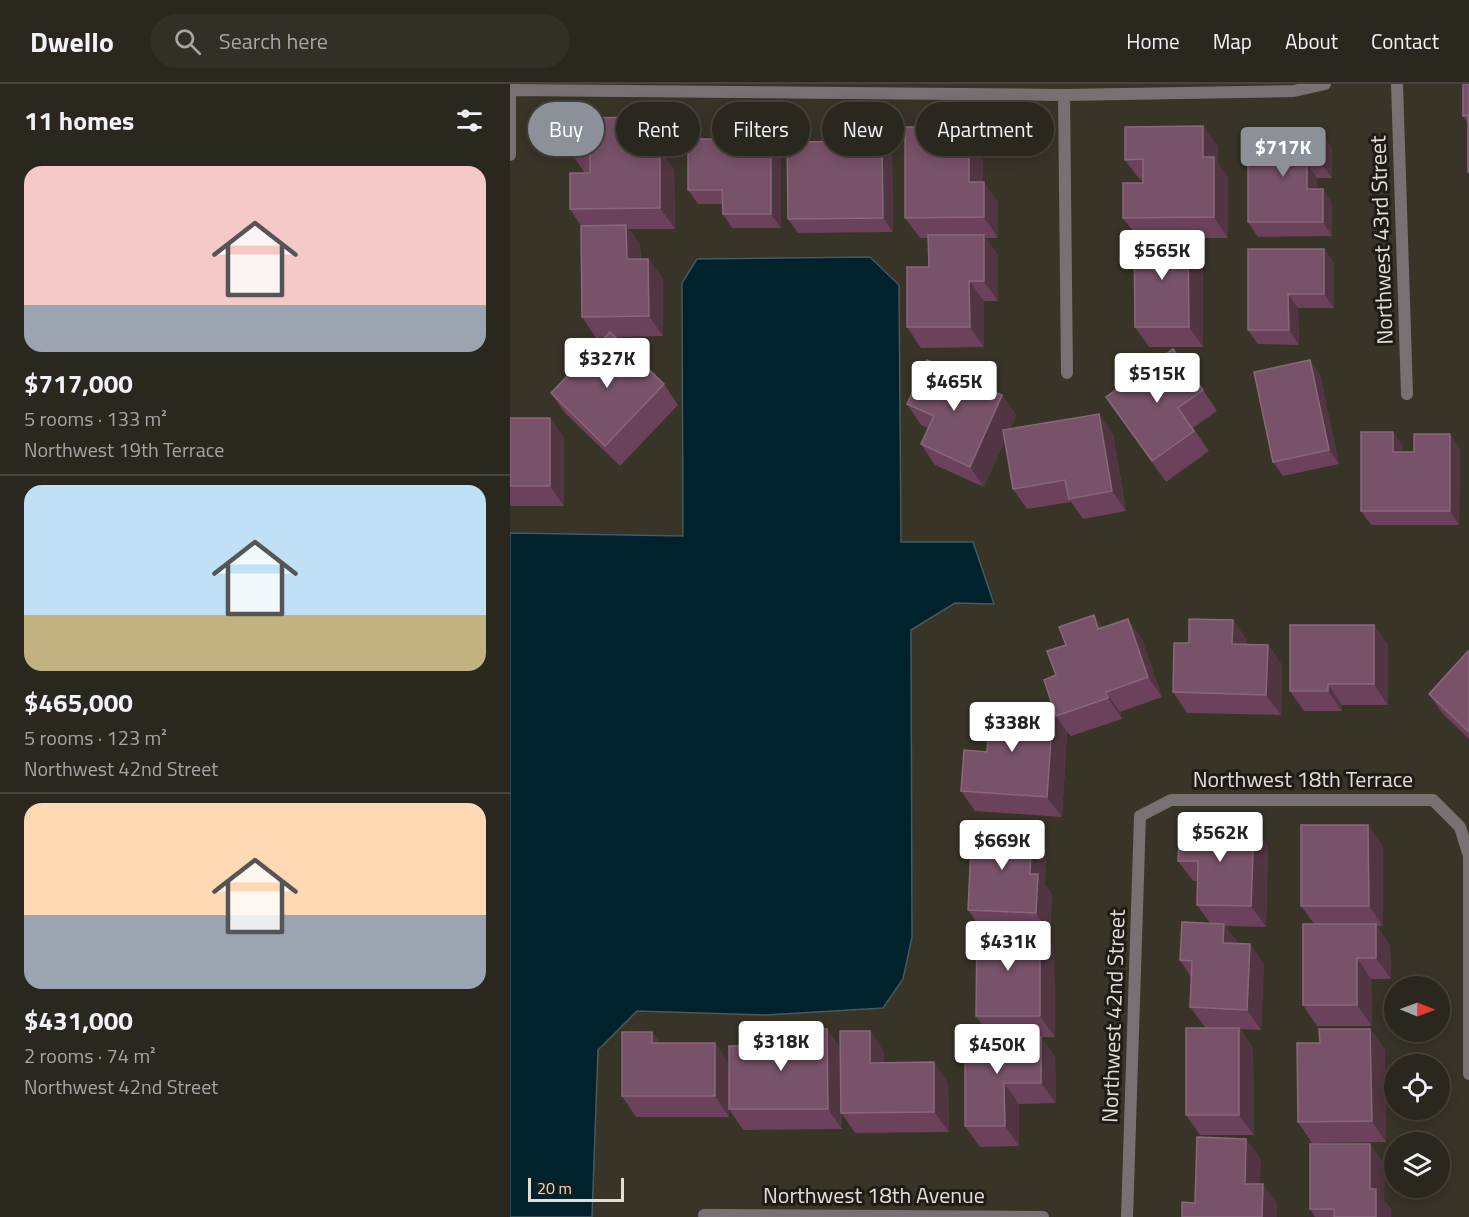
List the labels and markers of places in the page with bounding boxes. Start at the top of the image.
pin: $717K [1241,127,1325,178]
pin: $565K [1120,230,1204,281]
pin: $327K [565,338,649,389]
pin: $515K [1115,353,1199,404]
pin: $465K [912,361,996,412]
pin: $338K [970,702,1054,753]
pin: $562K [1178,812,1262,863]
pin: $669K [960,820,1044,871]
pin: $431K [966,921,1050,972]
pin: $318K [739,1021,823,1072]
pin: $450K [955,1024,1039,1075]

